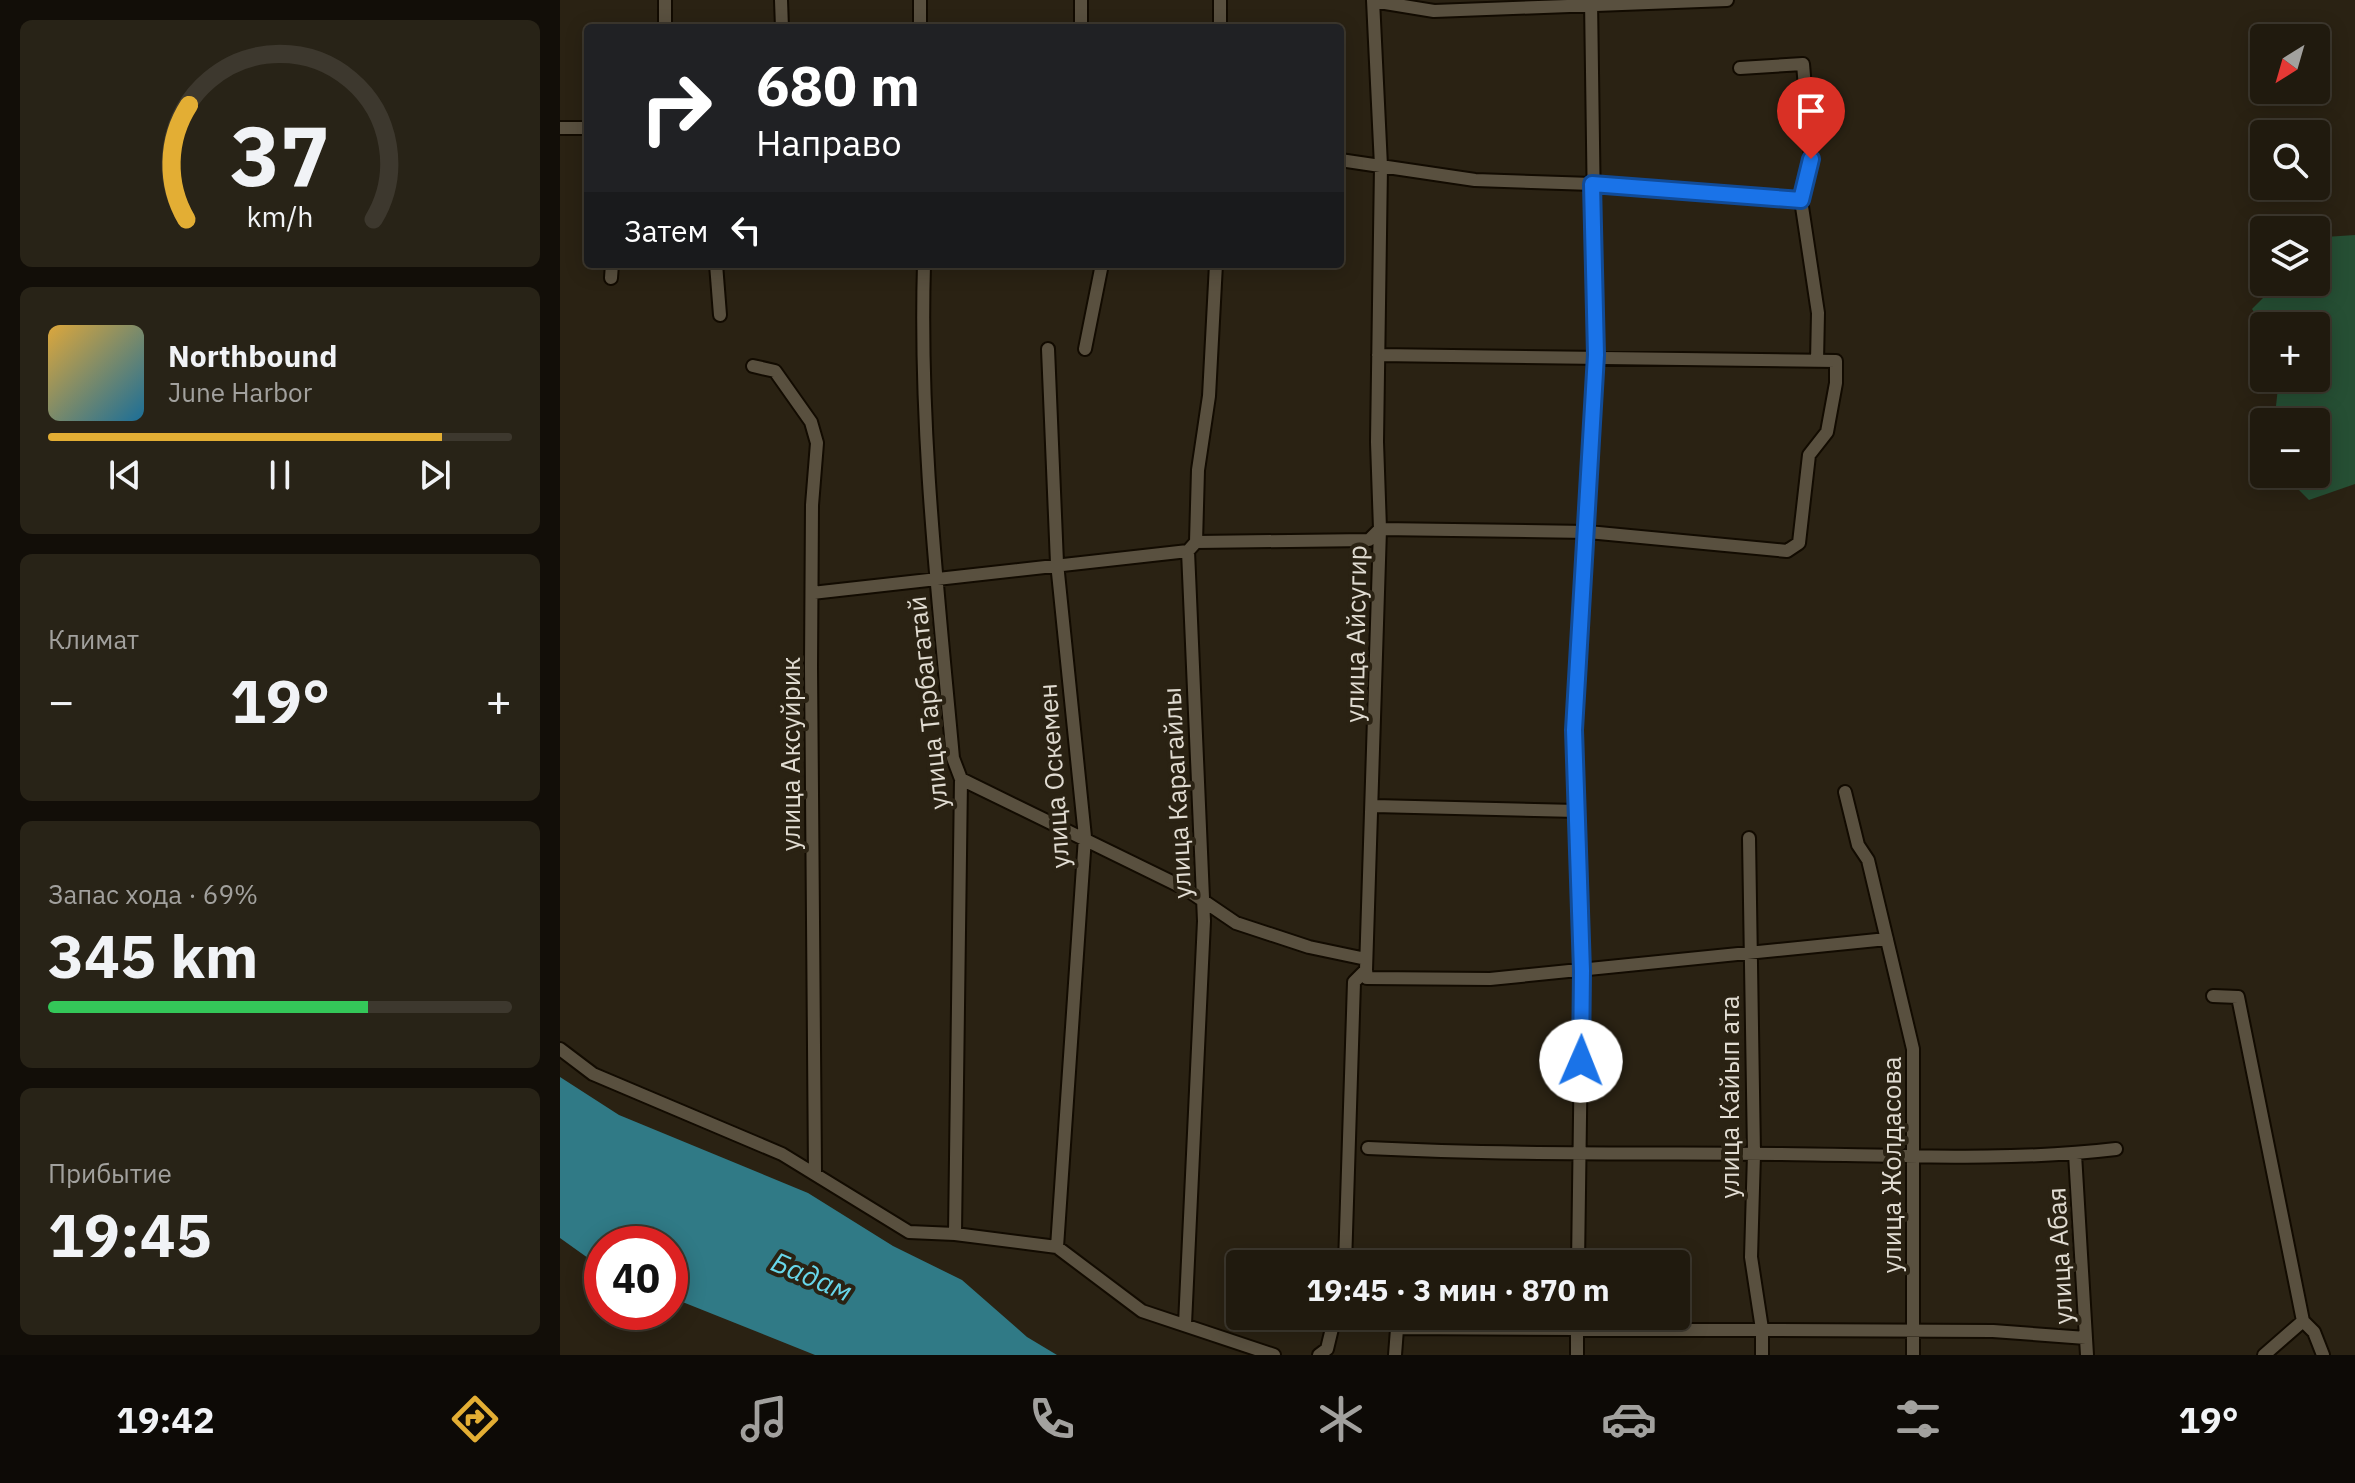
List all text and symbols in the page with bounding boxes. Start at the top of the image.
north arrow [2250,24,2330,104]
map controls [2250,24,2330,488]
text: 680 m [756,49,920,121]
icon: right [624,56,728,160]
pin [1777,77,1845,159]
icon: arrive [1789,89,1833,133]
text: 37 [230,100,330,208]
text: Направо [756,119,902,166]
button: search [2250,120,2330,200]
text: km/h [246,198,314,235]
icon: left [724,208,768,252]
text: Затем [624,211,708,250]
button: layers [2250,216,2330,296]
button: + [2250,312,2330,392]
text: Northbound [168,336,337,375]
text: June Harbor [168,375,312,409]
button: − [2250,408,2330,488]
icon: previous [103,453,147,497]
icon: pause [258,453,302,497]
icon: next [413,453,457,497]
street label: улица Айсугир [1336,545,1374,723]
street label: улица Тарбагатай [899,595,955,811]
text: Климат [48,622,139,656]
street label: улица Аксуйрик [773,657,807,851]
text: 19° [230,661,330,740]
text: − [48,672,74,729]
text: + [486,672,512,729]
street label: улица Оскемен [1030,682,1076,870]
street label: улица Карагайлы [1153,686,1199,900]
text: Запас хода · 69% [48,877,258,911]
text: 345 km [48,916,258,995]
street label: улица Кайып ата [1712,995,1746,1199]
position arrow [1539,1019,1623,1103]
street label: улица Жолдасова [1874,1056,1908,1274]
text: Прибытие [48,1156,172,1190]
street label: улица Абая [2038,1187,2080,1325]
text: 19:45 [48,1195,212,1274]
speed limit sign: 40 [584,1226,688,1330]
water label: Бадам [766,1242,858,1310]
text: 19:45 · 3 мин · 870 m [1306,1270,1610,1309]
icon: directions [447,1391,503,1447]
icon: music [736,1391,792,1447]
icon: phone [1024,1391,1080,1447]
icon: climate [1313,1391,1369,1447]
icon: car [1601,1391,1657,1447]
icon: filters [1890,1391,1946,1447]
text: 19:42 [116,1396,215,1443]
text: 19° [2179,1396,2239,1443]

